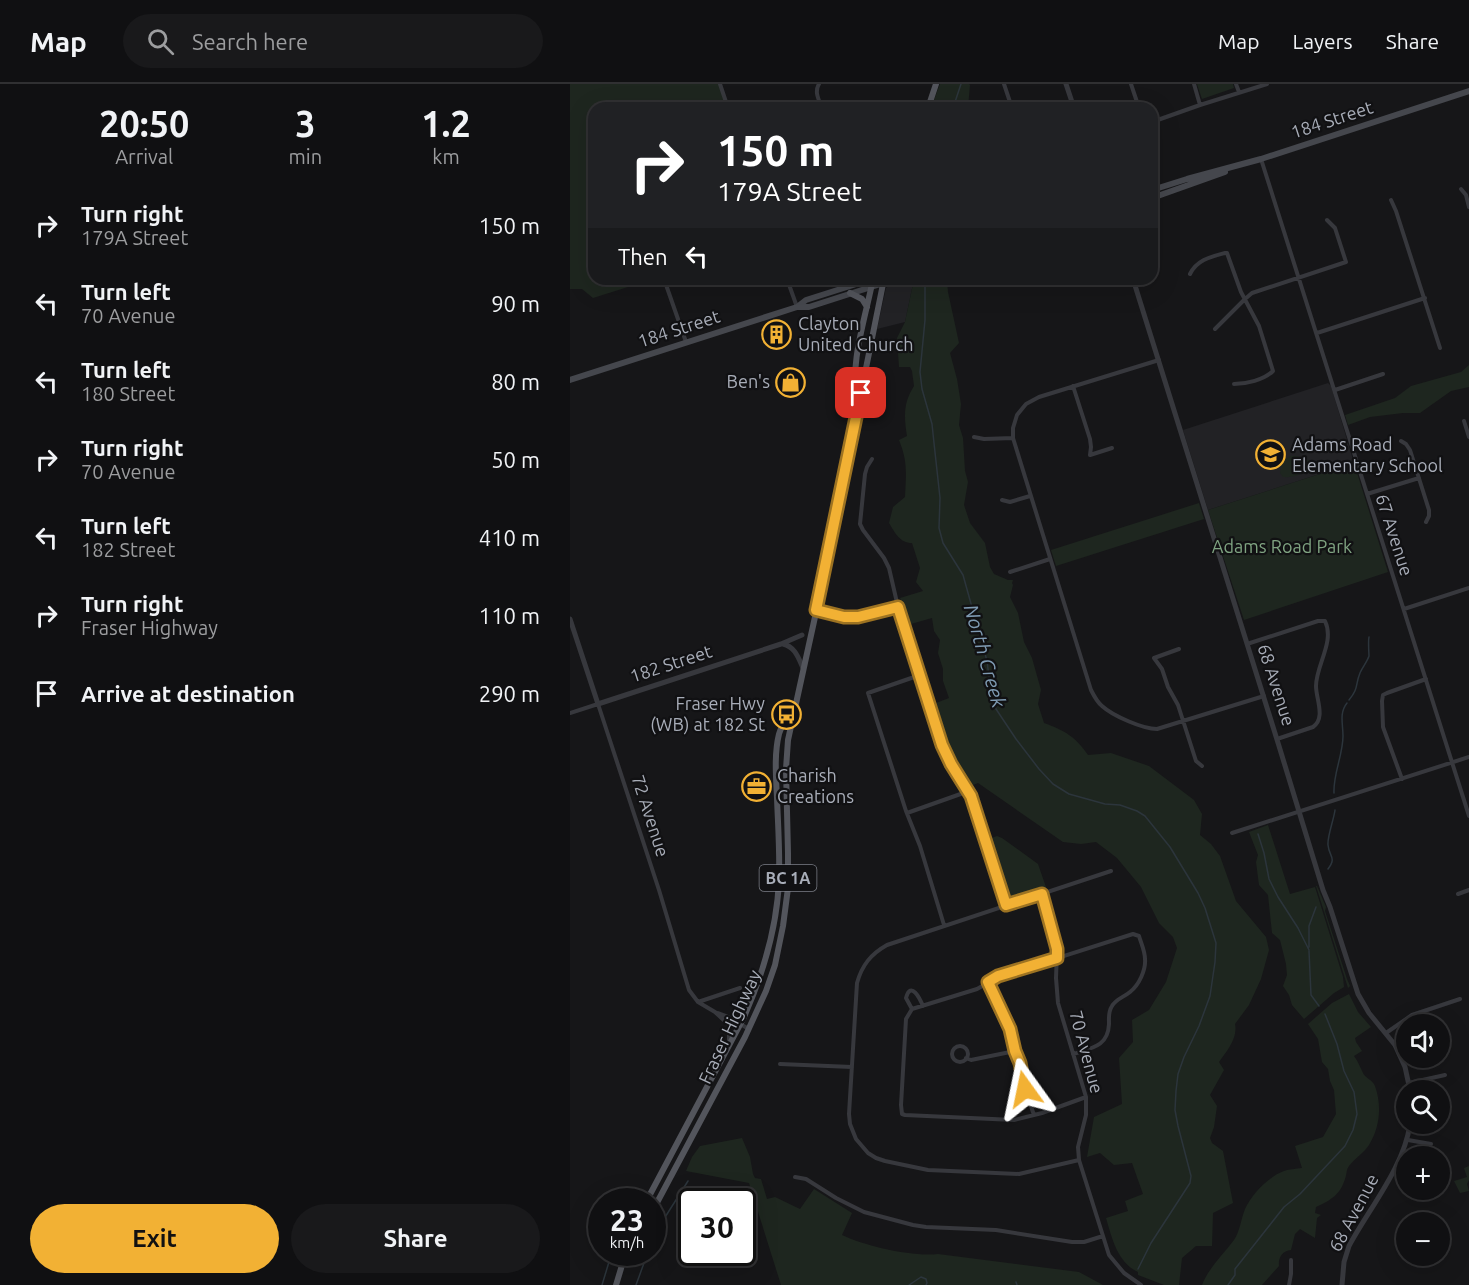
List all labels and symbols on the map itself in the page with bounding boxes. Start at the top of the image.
street label: 184 Street [1288,96,1375,142]
street label: 184 Street [635,305,722,351]
place label: Clayton United Church [798,313,914,354]
building icon: Clayton United Church [761,318,793,350]
shop icon: Ben's [775,366,807,398]
pin [835,367,886,418]
place label: Ben's [727,371,770,391]
place label: Adams Road Elementary School [1292,434,1443,475]
school or university icon: Adams Road Elementary School [1255,439,1287,471]
street label: 67 Avenue [1372,491,1418,578]
park label: Adams Road Park [1212,536,1352,556]
water label: North Creek [960,602,1011,711]
street label: 182 Street [627,640,714,686]
street label: 68 Avenue [1254,641,1300,728]
place label: Fraser Hwy (WB) at 182 St [650,693,765,735]
bus stop icon: Fraser Hwy (WB) at 182 St [770,698,802,730]
place label: Charish Creations [777,765,854,806]
office icon: Charish Creations [740,770,772,802]
street label: 72 Avenue [628,772,674,859]
road number: BC 1A [760,865,816,891]
street label: Fraser Highway [694,966,764,1087]
street label: 70 Avenue [1066,1008,1108,1095]
position arrow [993,1057,1057,1121]
street label: 68 Avenue [1324,1170,1382,1255]
speed limit sign: 30 [678,1188,756,1266]

